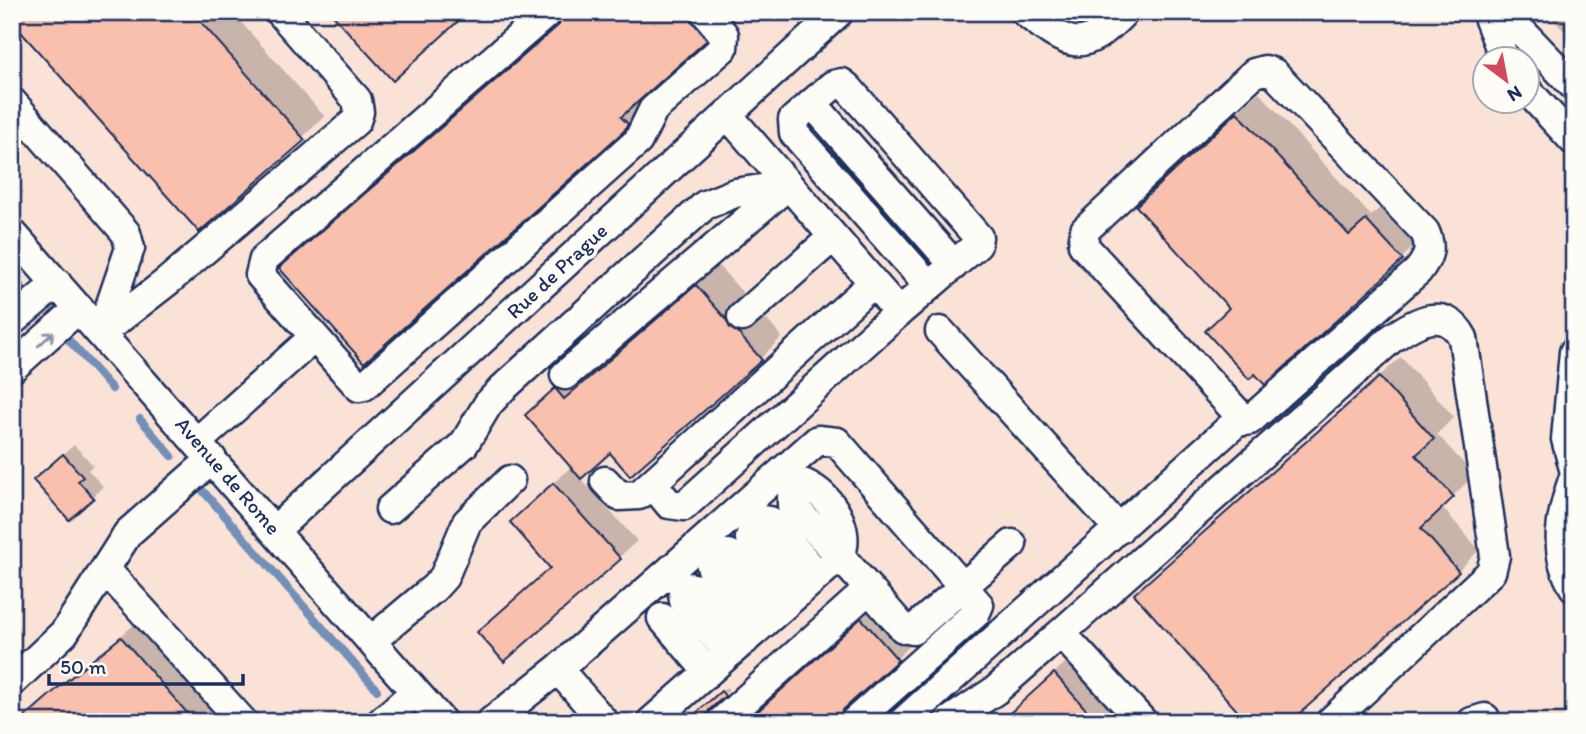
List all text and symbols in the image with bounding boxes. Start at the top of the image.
north arrow [1470,46,1540,116]
text: N [1503,81,1526,107]
street label: Rue de Prague [501,218,612,324]
one-way arrow [37,331,55,347]
street label: Avenue de Rome [170,412,286,540]
scale bar [49,643,243,687]
text: 50 m [60,654,107,679]

